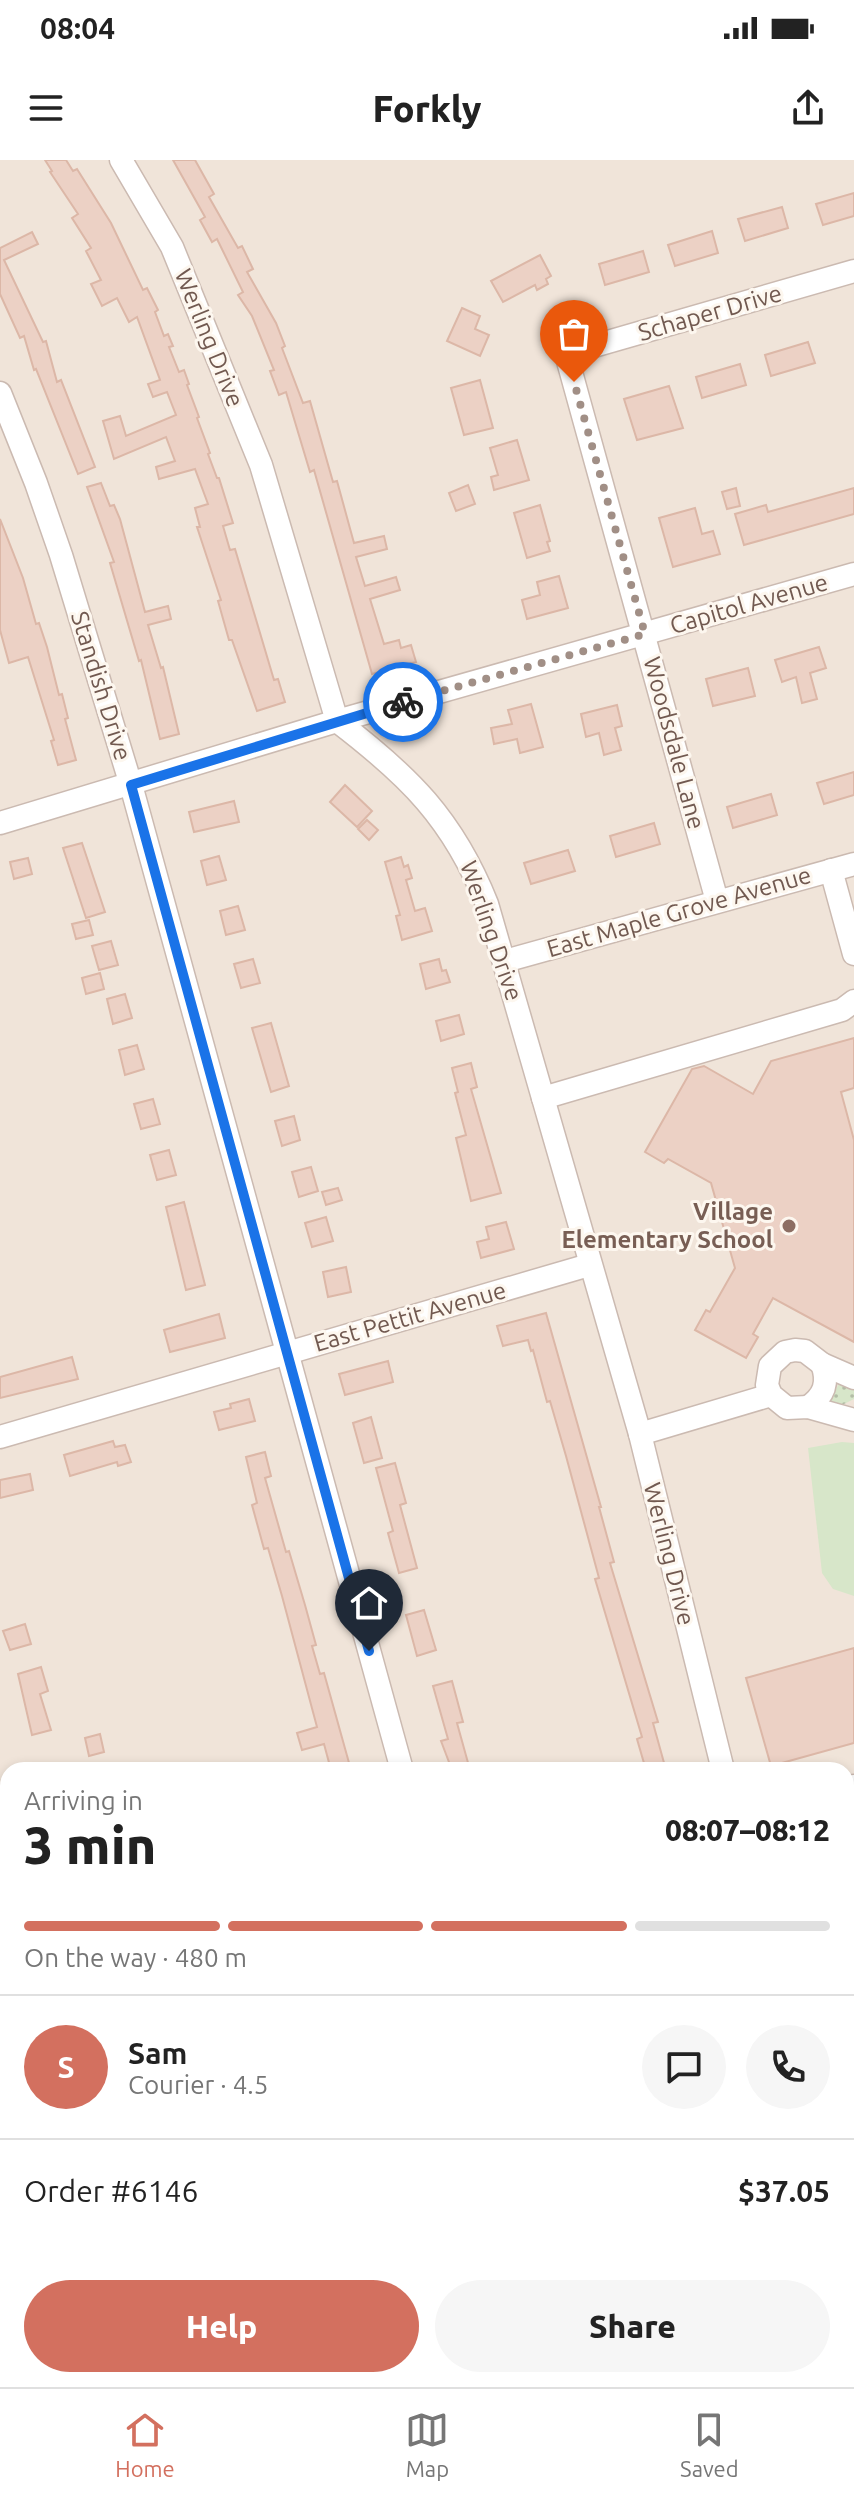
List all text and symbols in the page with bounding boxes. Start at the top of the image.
text: 08:04 [40,11,115,45]
icon: menu [24,86,68,130]
icon: share [786,86,830,130]
text: Forkly [373,88,481,129]
street label: Werling Drive [170,265,249,411]
street label: Schaper Drive [635,279,785,346]
pin [540,300,608,382]
icon: bag [552,312,596,356]
street label: Capitol Avenue [667,568,831,639]
street label: Standish Drive [66,608,137,764]
street label: Woodsdale Lane [638,654,710,832]
courier [363,662,443,742]
icon: bike [381,680,425,724]
street label: Werling Drive [455,857,528,1004]
street label: East Maple Grove Avenue [544,861,814,962]
place label: Village Elementary School [561,1198,773,1253]
marker: Village Elementary School [780,1217,798,1235]
street label: East Pettit Avenue [311,1276,509,1357]
street label: Werling Drive [639,1480,700,1628]
pin [335,1569,403,1651]
icon: home [347,1581,391,1625]
text: Arriving in [24,1786,143,1815]
text: 08:07–08:12 [665,1813,830,1847]
text: 3 min [24,1816,156,1874]
text: On the way · 480 m [24,1943,247,1972]
button: chat [642,2025,726,2109]
button: phone [746,2025,830,2109]
text: Sam [128,2036,187,2070]
text: S [57,2050,75,2084]
text: Courier · 4.5 [128,2070,268,2099]
text: Order #6146 [24,2174,198,2208]
text: $37.05 [738,2174,830,2208]
button: Help [24,2280,419,2372]
button: Share [435,2280,830,2372]
tab: Home [115,2408,175,2481]
tab: Map [405,2408,449,2481]
tab: Saved [680,2408,739,2481]

